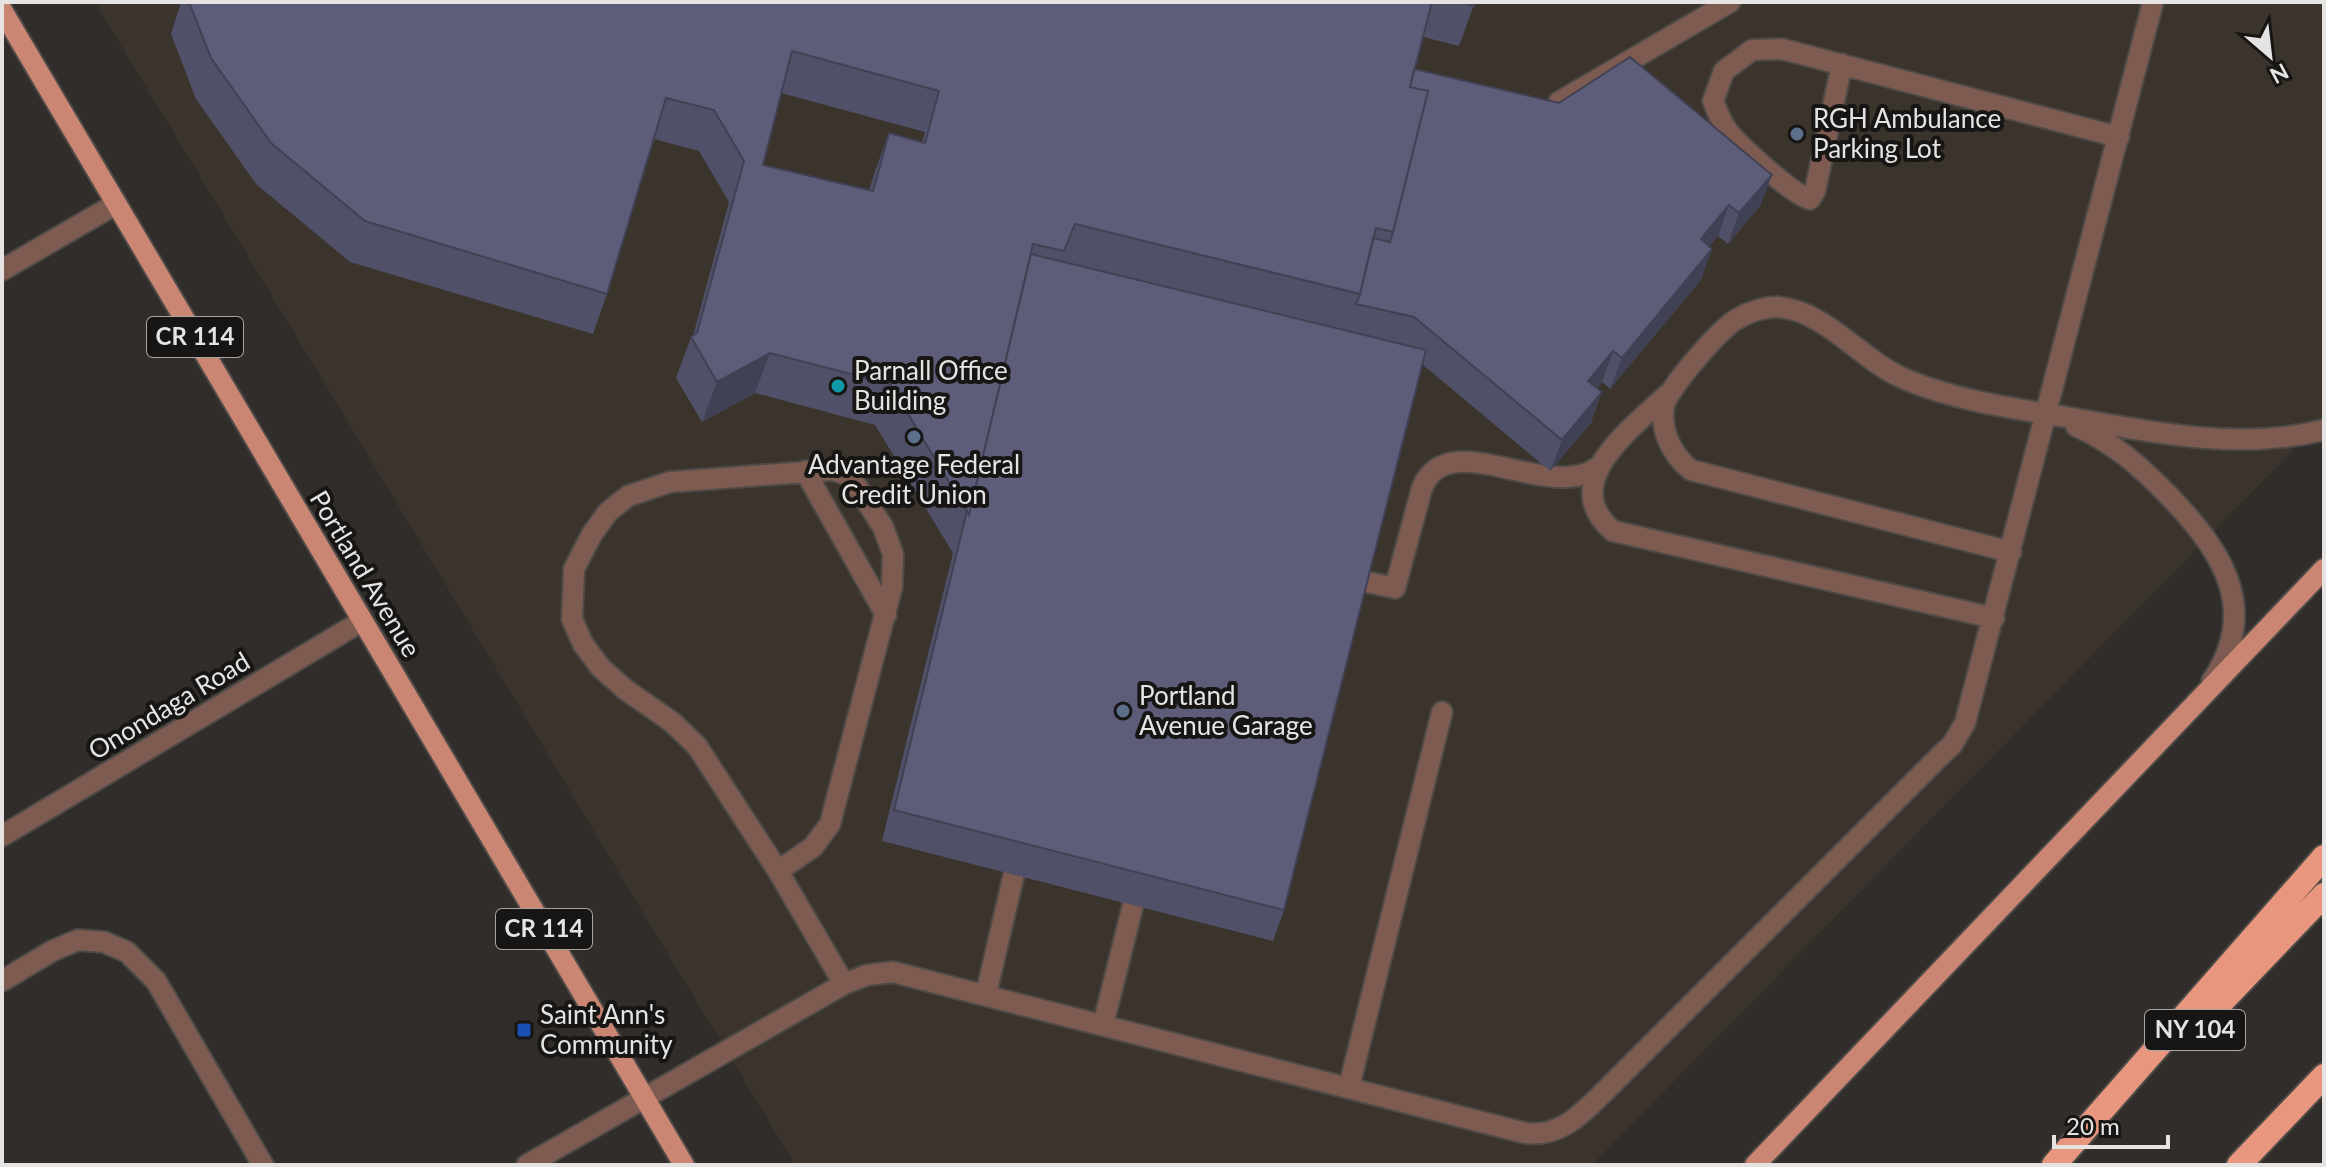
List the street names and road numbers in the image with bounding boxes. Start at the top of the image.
road number: CR 114 [147,317,243,357]
street label: Portland Avenue [304,484,428,662]
street label: Onondaga Road [82,644,255,766]
road number: CR 114 [496,909,592,949]
road number: NY 104 [2145,1010,2245,1050]

